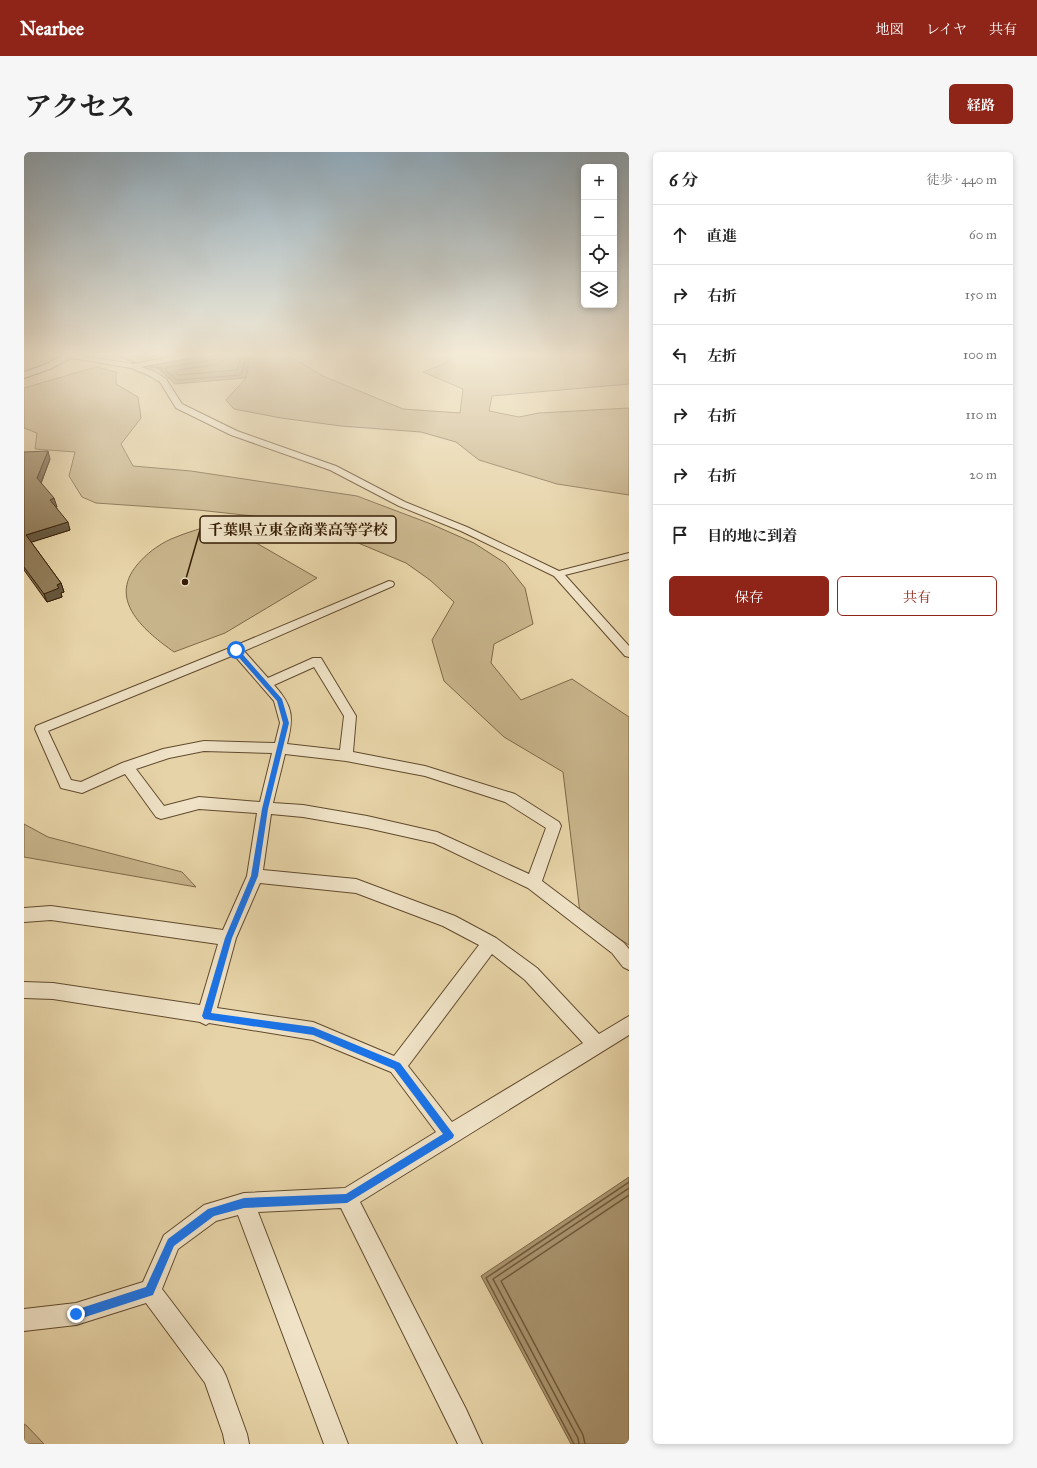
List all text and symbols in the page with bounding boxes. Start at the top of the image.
text: Nearbee [20,17,84,40]
text: 地図 [876,21,904,38]
text: レイヤ [926,21,967,38]
text: 共有 [989,21,1017,38]
button: 経路 [949,84,1013,124]
text: アクセス [24,89,135,124]
map controls [581,164,617,308]
button: + [581,164,617,200]
text: 6 分 [669,170,698,191]
text: 徒歩 · 440 m [927,172,997,188]
button: − [581,200,617,236]
icon: ahead [669,224,691,246]
text: 直進 [707,227,737,245]
text: 60 m [969,227,997,243]
button: locate [581,236,617,272]
button: layers [581,272,617,308]
icon: right [669,284,691,306]
text: 右折 [707,287,737,305]
text: 150 m [965,287,997,303]
icon: left [669,344,691,366]
text: 左折 [707,347,737,365]
text: 100 m [963,347,997,363]
icon: right [669,404,691,426]
text: 右折 [707,407,737,425]
text: 110 m [965,407,997,423]
icon: right [669,464,691,486]
text: 右折 [707,467,737,485]
text: 20 m [969,467,997,483]
callout: 千葉県立東金商業高等学校 [200,516,396,543]
text: 千葉県立東金商業高等学校 [208,521,388,539]
icon: arrive [669,524,691,546]
text: 目的地に到着 [707,527,797,545]
button: 保存 [669,576,829,616]
button: 共有 [837,576,997,616]
route start [227,641,245,659]
route end [67,1305,85,1323]

